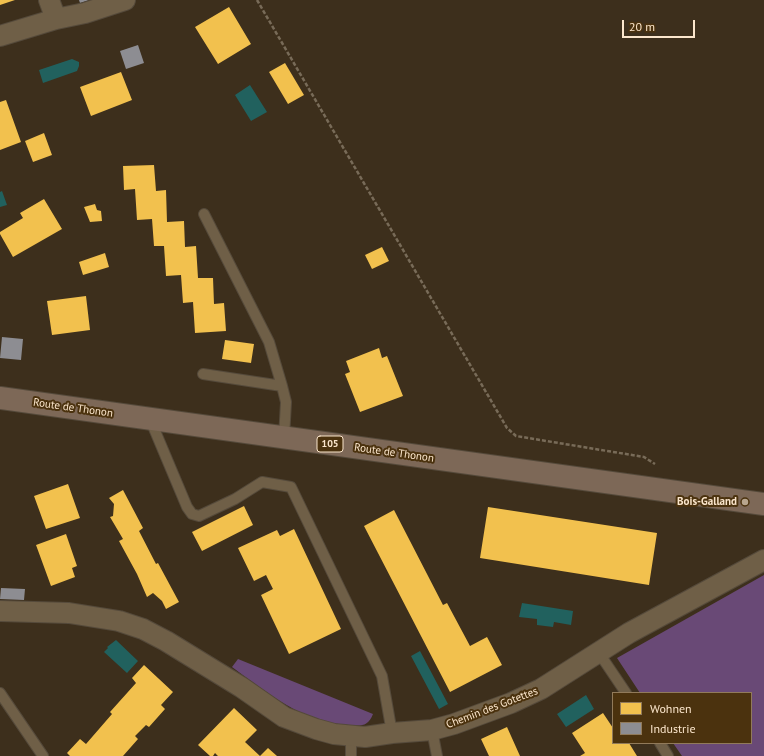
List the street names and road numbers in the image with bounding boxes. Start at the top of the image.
street label: Route de Thonon [32,396,114,420]
road number: 105 [317,436,343,452]
street label: Route de Thonon [353,441,435,465]
street label: Chemin des Gotettes [444,684,540,732]

